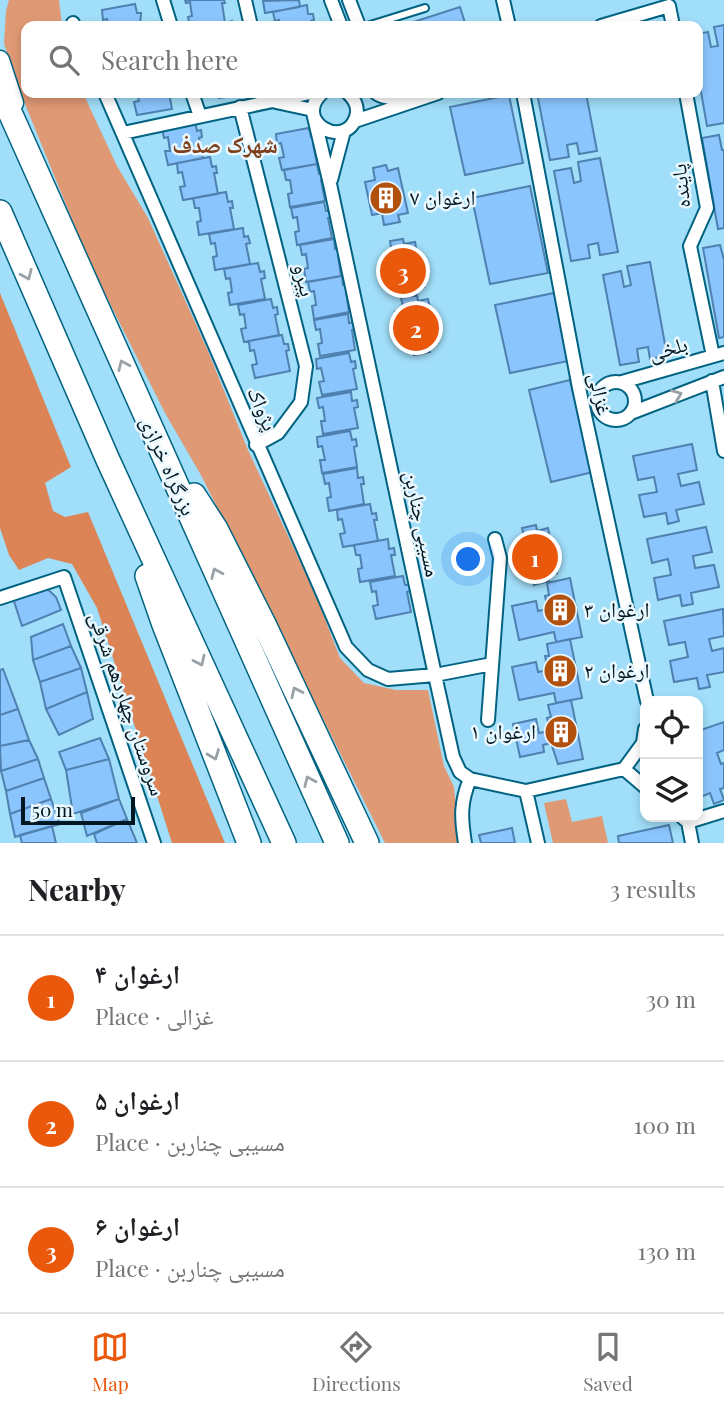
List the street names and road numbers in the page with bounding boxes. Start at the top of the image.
street label: پاینده [663,163,695,210]
street label: پیرو [288,260,324,299]
street label: بلخی [645,328,690,367]
street label: غزالی [583,370,620,418]
street label: پژواک [242,382,286,435]
street label: بزرگراه خرازی [135,411,204,519]
street label: مسیبی چناربن [398,468,449,579]
street label: سروستان چهاردهم شرقی [82,608,173,799]

